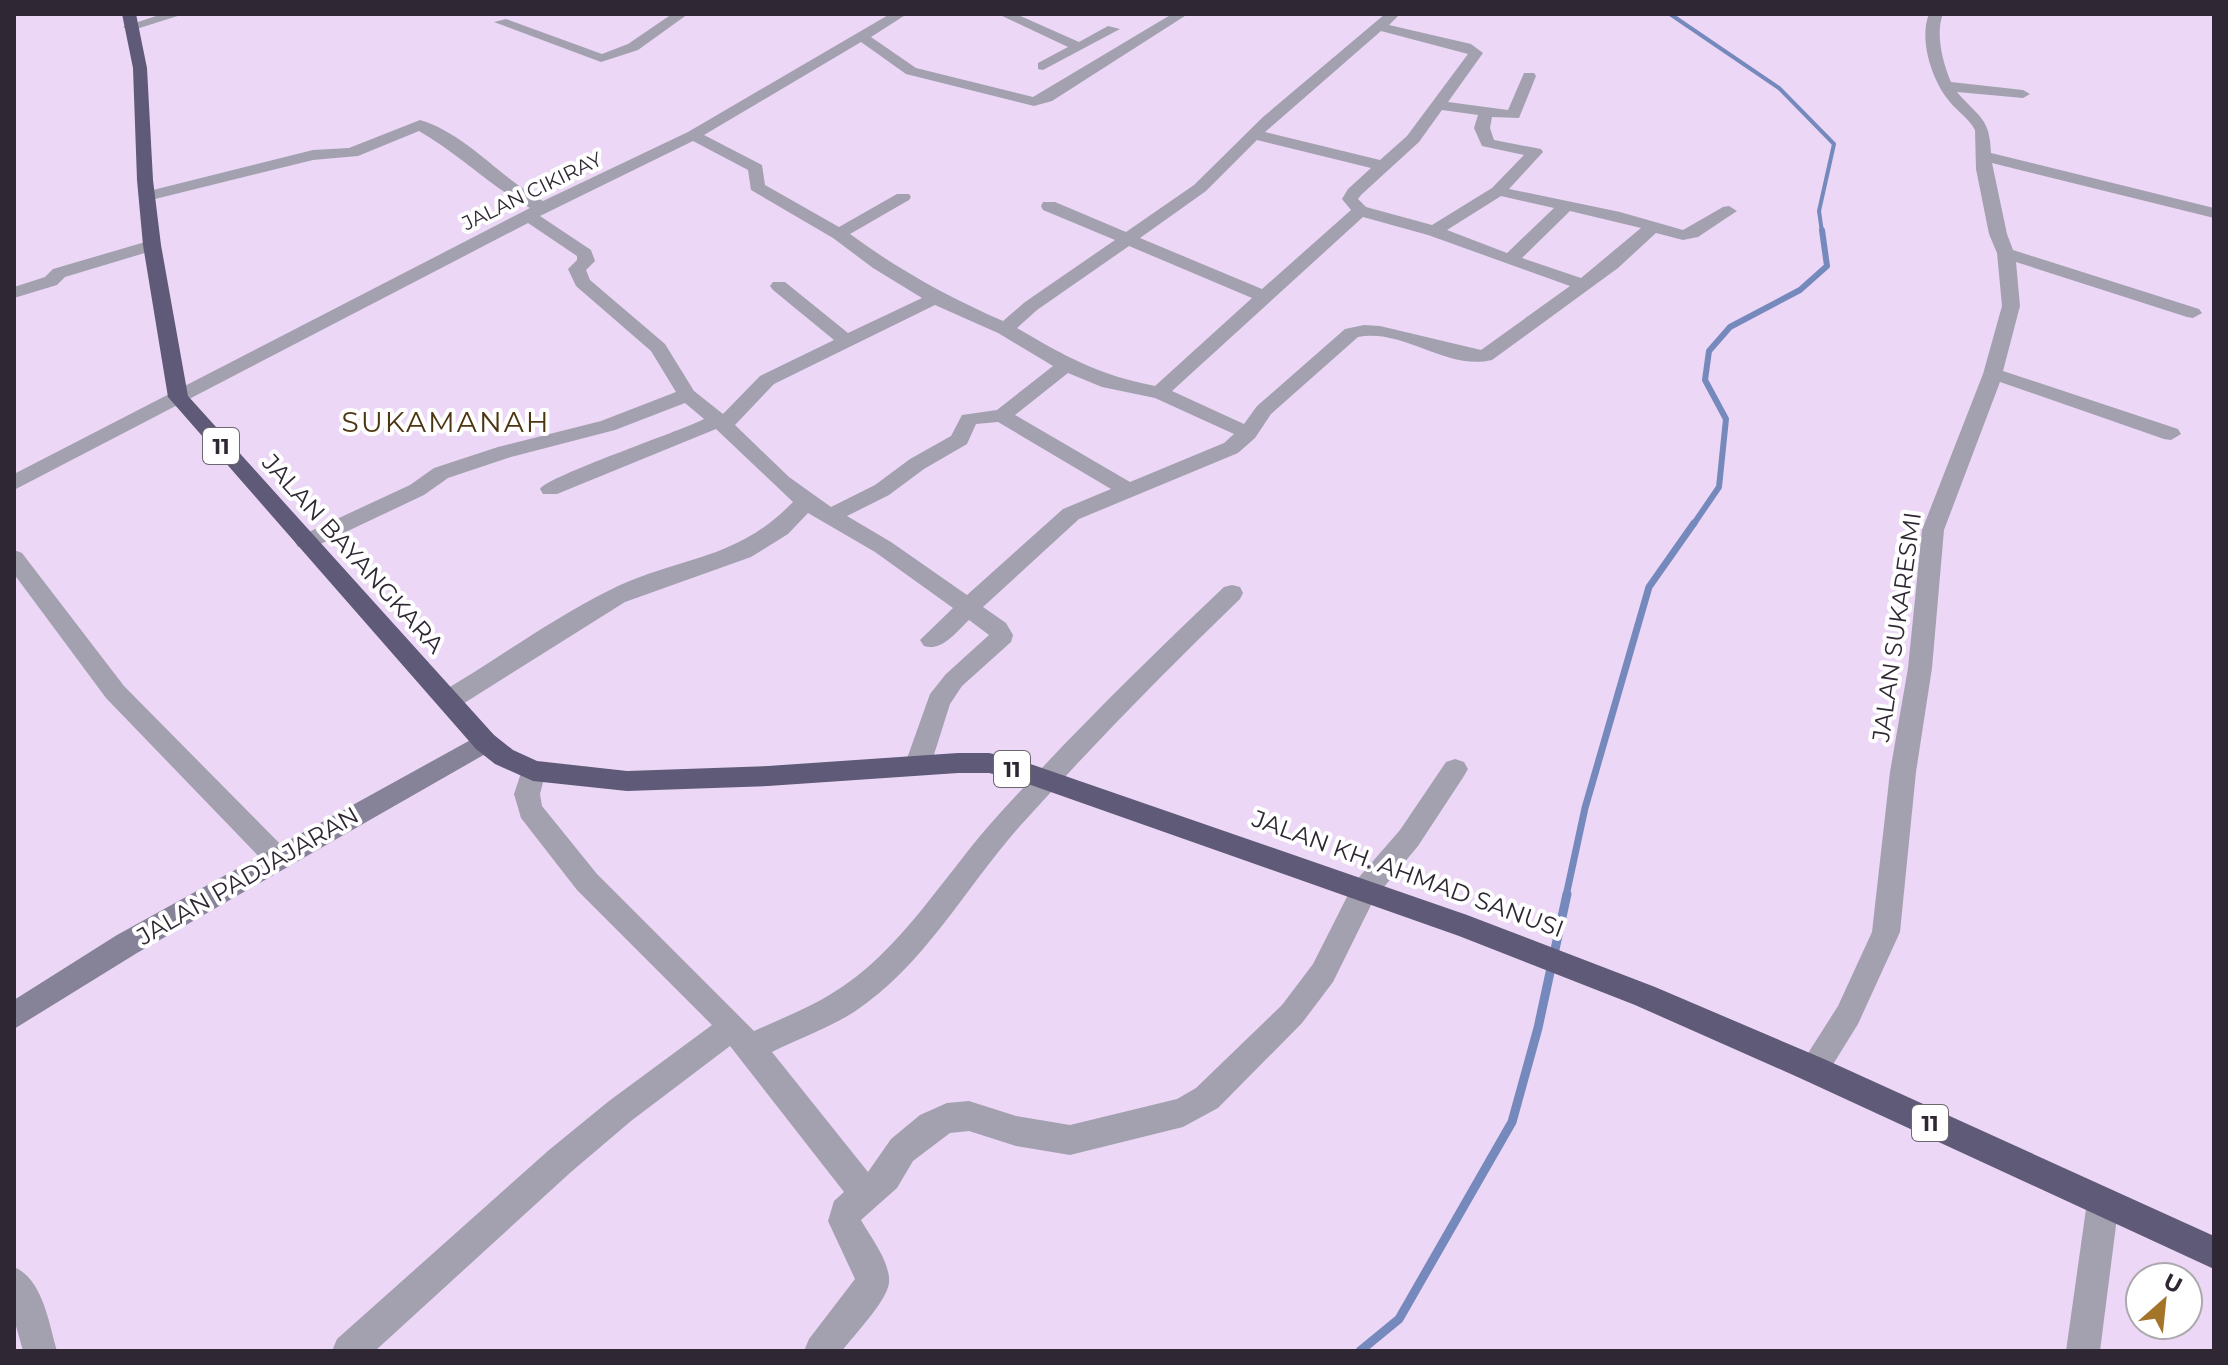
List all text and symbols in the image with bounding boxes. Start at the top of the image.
street label: JALAN CIKIRAY [457,147,606,236]
district label: SUKAMANAH [341,405,551,439]
road number: 11 [203,428,239,464]
street label: JALAN BAYANGKARA [256,447,451,660]
street label: JALAN SUKARESMI [1866,510,1927,745]
road number: 11 [994,751,1030,787]
street label: JALAN PADJAJARAN [131,800,364,951]
street label: JALAN KH. AHMAD SANUSI [1247,803,1568,943]
road number: 11 [1912,1105,1948,1141]
north arrow [2124,1261,2204,1341]
text: U [2159,1268,2187,1300]

